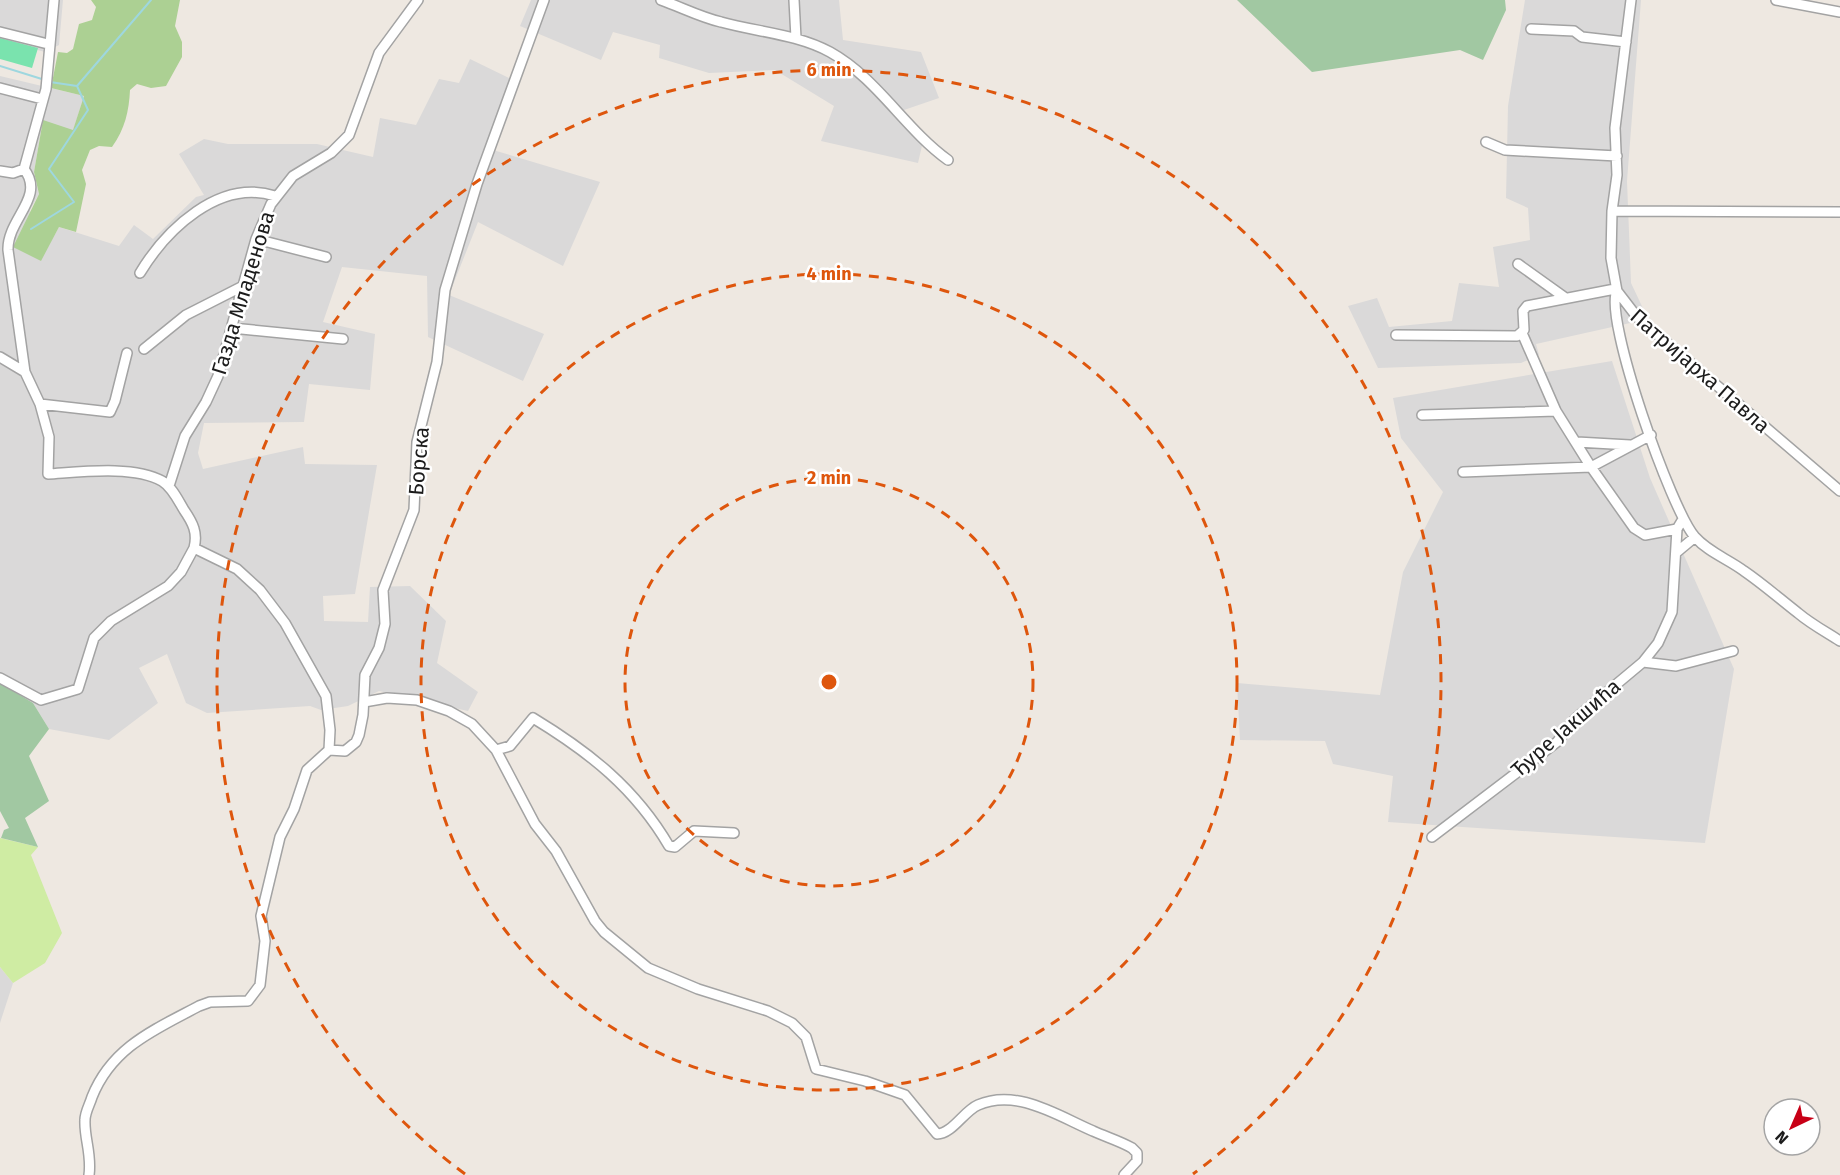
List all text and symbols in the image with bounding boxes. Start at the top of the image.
text: 6 min [806,59,852,81]
street label: Газда Младенова [206,208,280,378]
text: 4 min [806,263,852,285]
street label: Патријарха Павла [1625,303,1775,439]
street label: Борска [403,426,435,496]
text: 2 min [807,467,851,489]
centre of rings [819,672,839,692]
street label: Ђуре Јакшића [1506,673,1626,783]
north arrow [1762,1097,1822,1157]
text: N [1772,1127,1792,1148]

